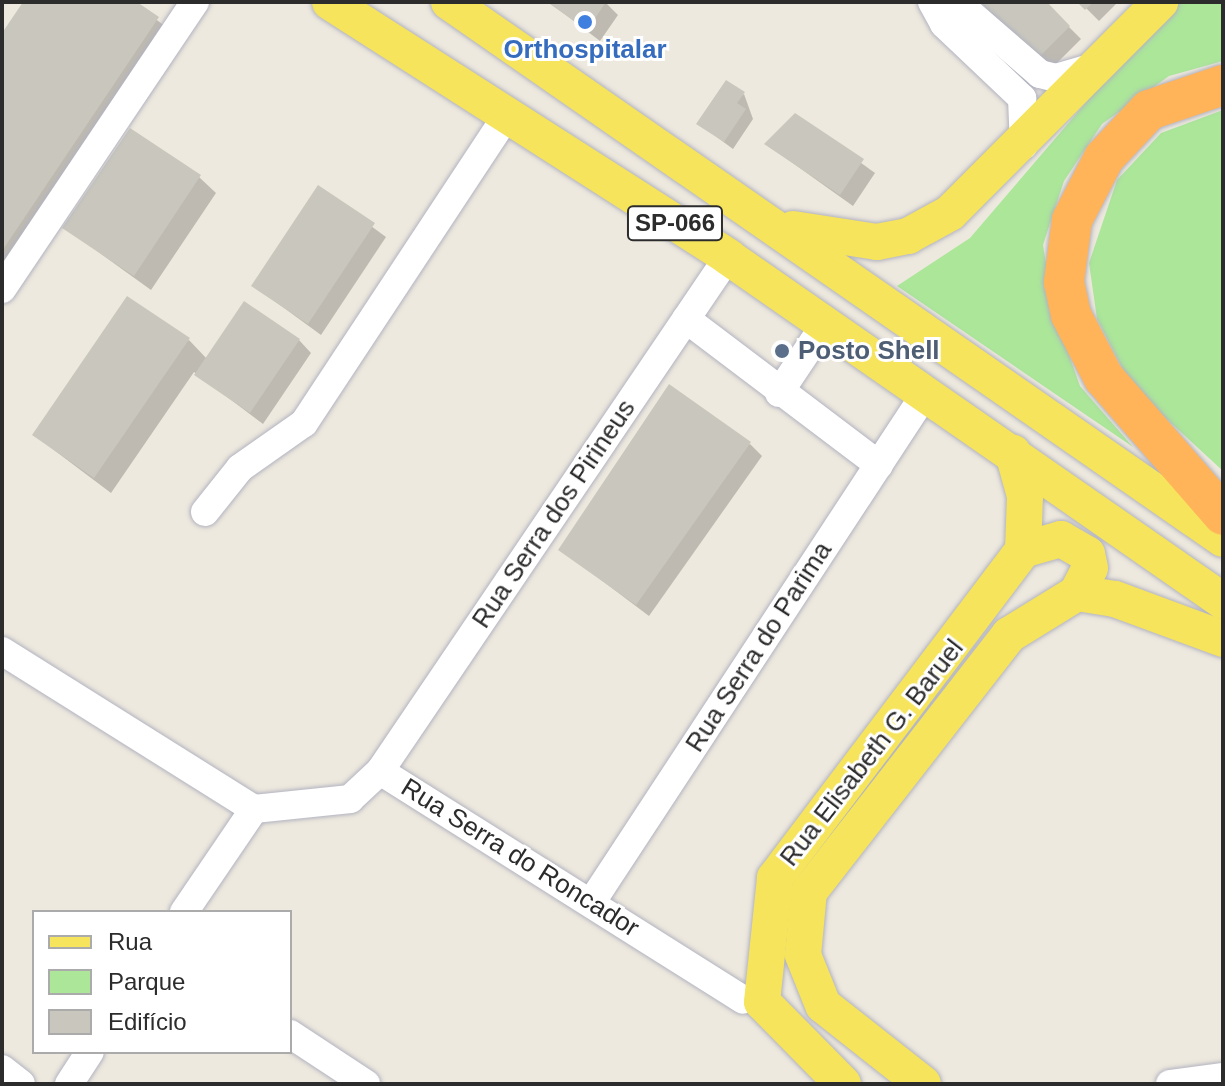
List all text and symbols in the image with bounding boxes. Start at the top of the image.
marker: Orthospitalar [576,13,594,31]
place label: Orthospitalar [503,34,667,66]
road number: SP-066 [625,203,725,243]
place label: Posto Shell [798,335,940,367]
marker: Posto Shell [773,342,791,360]
street label: Rua Serra dos Pirineus [466,394,642,634]
street label: Rua Serra do Parima [679,536,839,758]
street label: Rua Elisabeth G. Baruel [774,633,970,873]
street label: Rua Serra do Roncador [395,772,645,944]
legend [32,910,292,1054]
text: Rua [108,928,152,955]
text: Parque [108,968,185,995]
text: Edifício [108,1008,187,1035]

